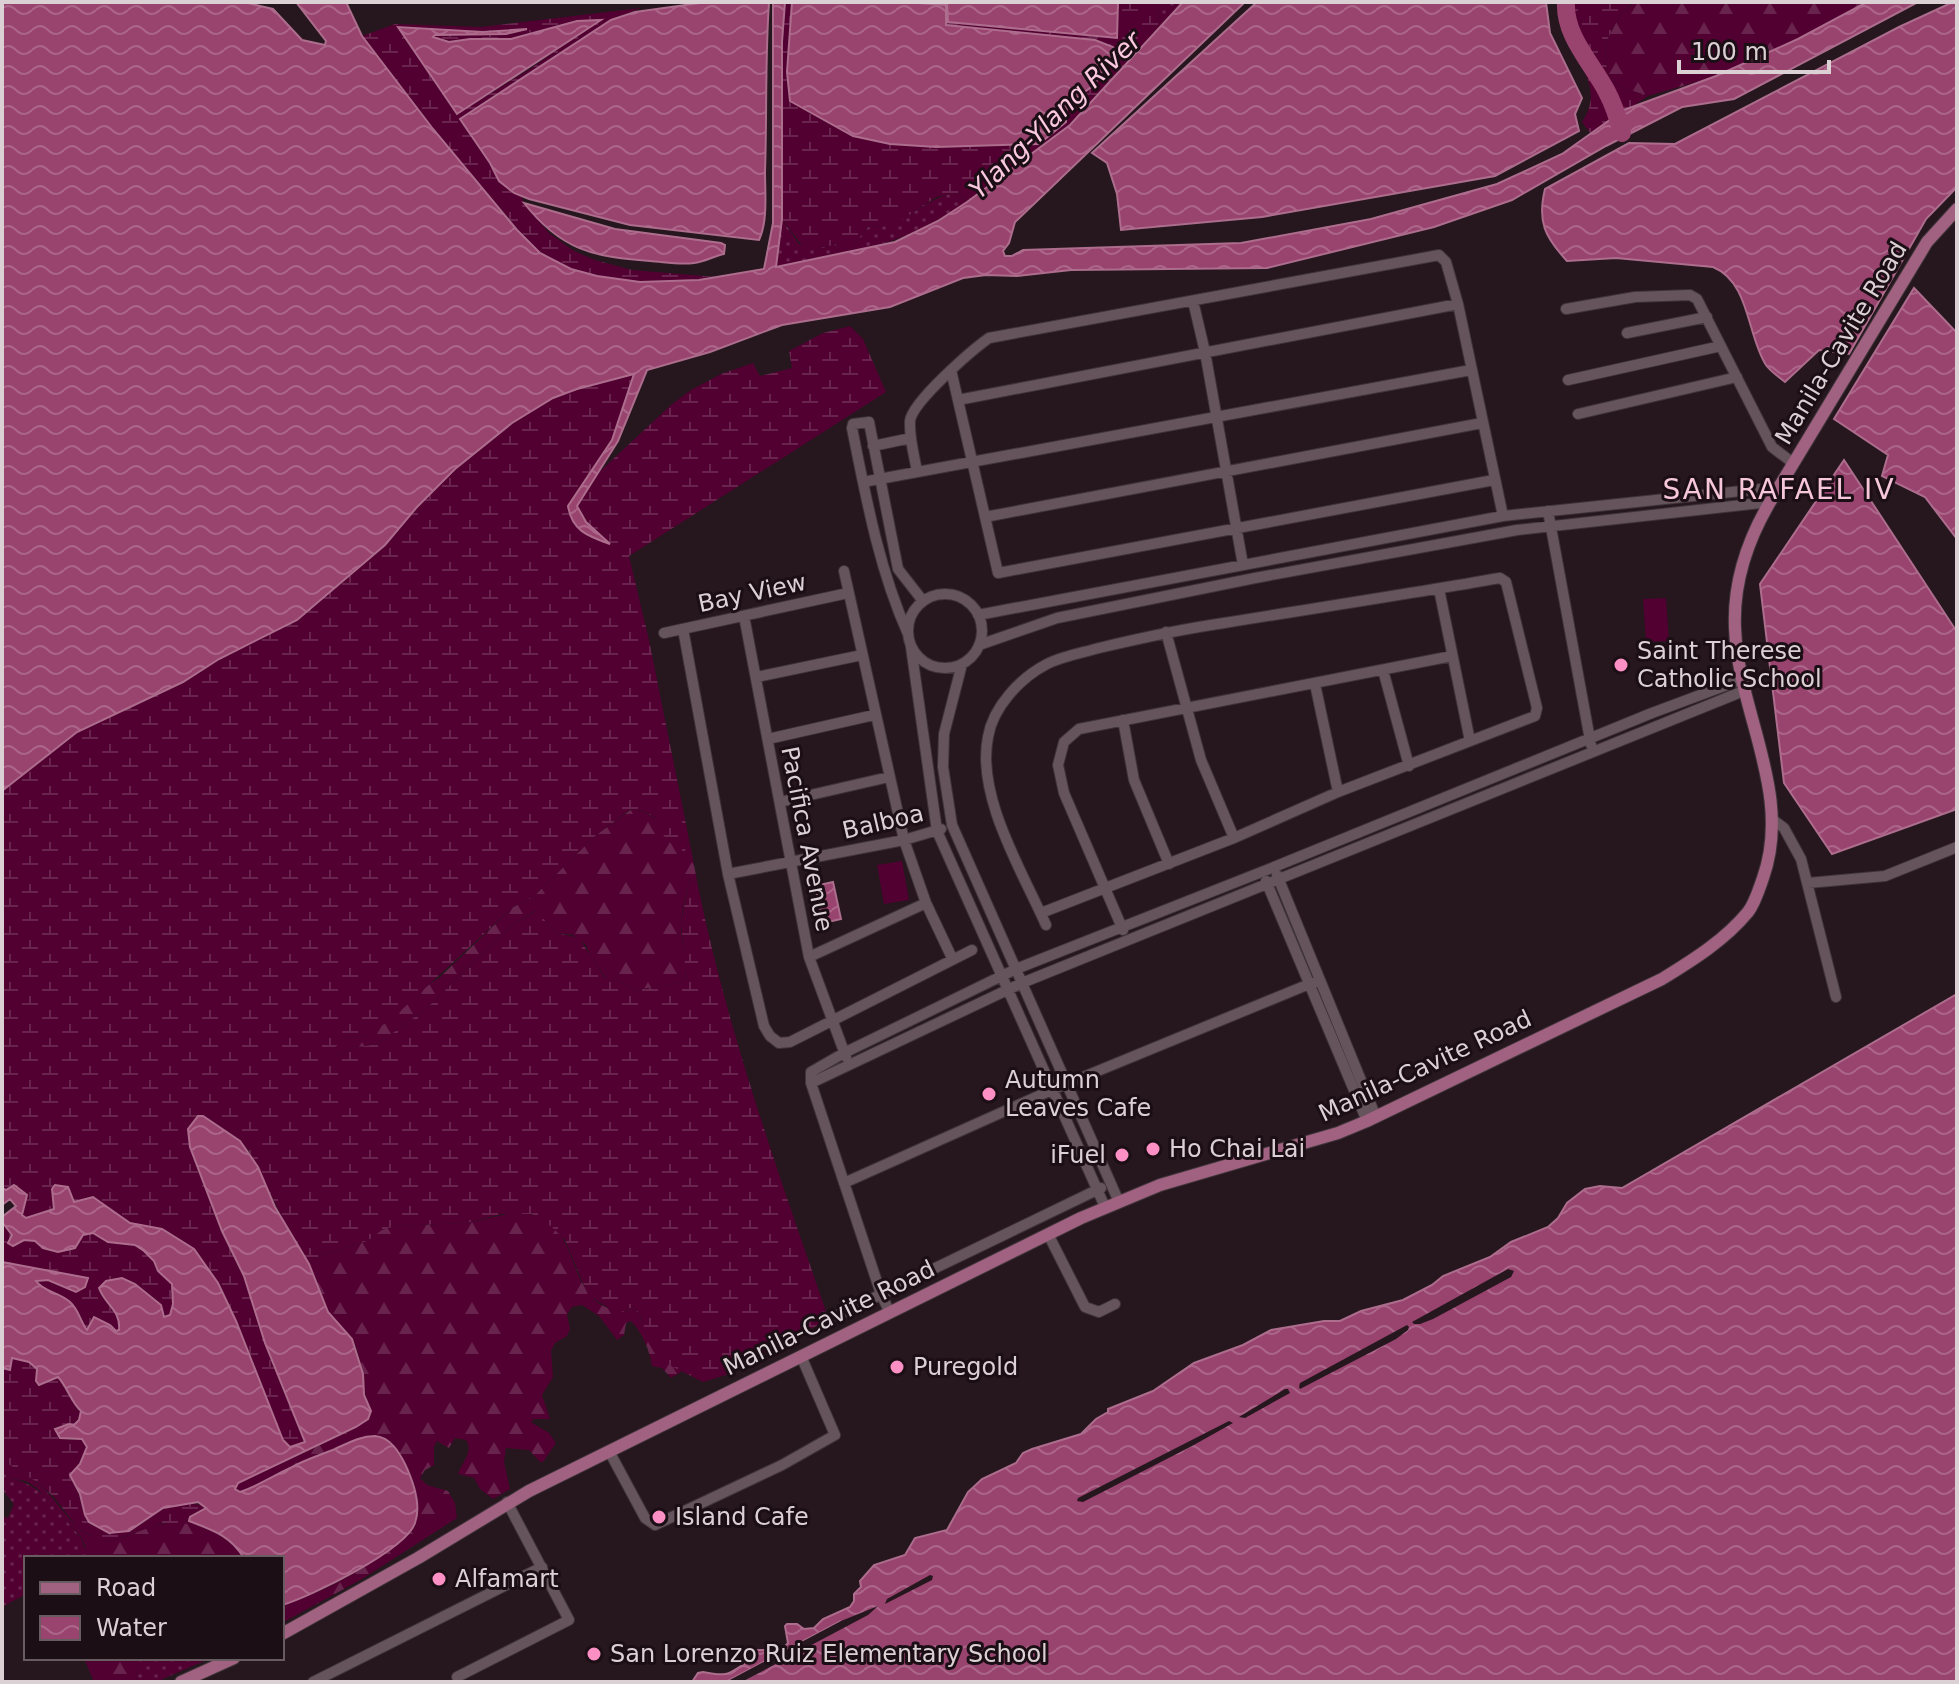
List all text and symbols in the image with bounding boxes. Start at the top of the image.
water label: Ylang-Ylang River [963,24,1149,205]
scale bar [1679,24,1829,74]
text: 100 m [1691,38,1768,66]
street label: Manila-Cavite Road [1769,236,1913,450]
district label: SAN RAFAEL IV [1662,473,1896,506]
street label: Bay View [695,568,809,618]
place label: Saint Therese Catholic School [1637,637,1822,693]
marker: Saint Therese Catholic School [1612,656,1630,674]
street label: Pacifica Avenue [775,744,839,934]
street label: Balboa [840,799,926,845]
street label: Manila-Cavite Road [1314,1004,1536,1128]
place label: Autumn Leaves Cafe [1005,1066,1151,1122]
marker: Autumn Leaves Cafe [980,1085,998,1103]
place label: Ho Chai Lai [1169,1135,1305,1163]
marker: Ho Chai Lai [1144,1140,1162,1158]
place label: iFuel [1050,1141,1106,1169]
marker: iFuel [1113,1146,1131,1164]
street label: Manila-Cavite Road [719,1255,939,1381]
place label: Puregold [913,1353,1018,1381]
marker: Puregold [888,1358,906,1376]
place label: Island Cafe [675,1503,809,1531]
marker: Island Cafe [650,1508,668,1526]
legend [24,1556,284,1660]
place label: Alfamart [455,1565,559,1593]
marker: Alfamart [430,1570,448,1588]
text: Road [96,1574,156,1602]
text: Water [96,1614,167,1642]
place label: San Lorenzo Ruiz Elementary School [610,1640,1048,1668]
marker: San Lorenzo Ruiz Elementary School [585,1645,603,1663]

